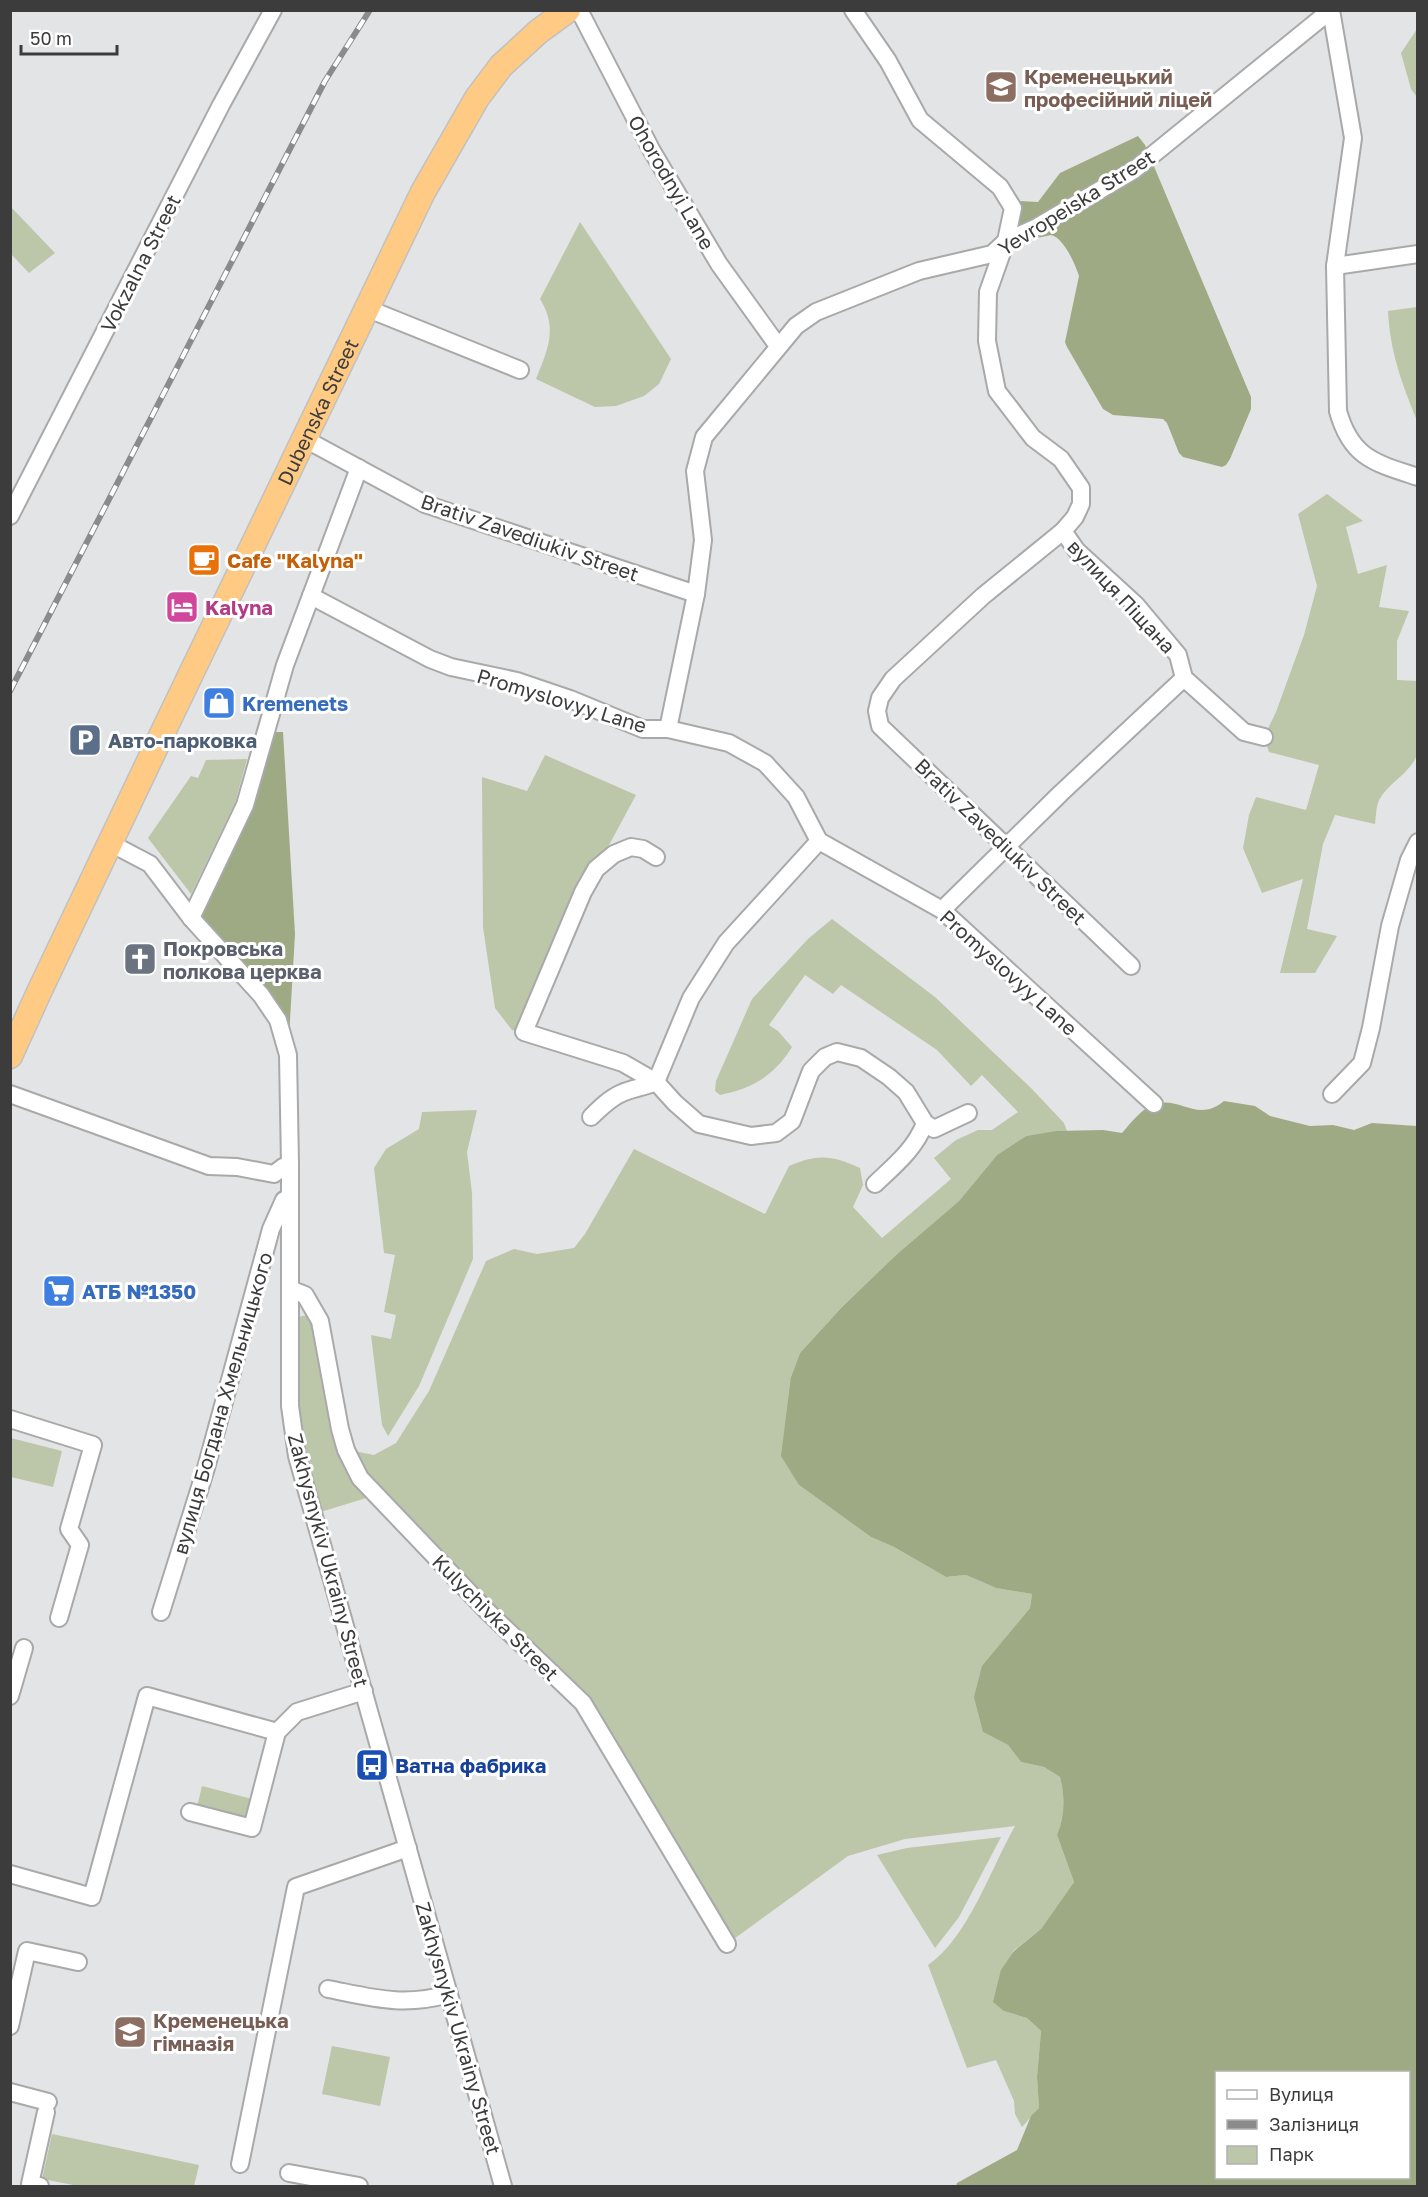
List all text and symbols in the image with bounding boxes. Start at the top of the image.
scale bar [21,18,117,56]
text: 50 m [30,27,72,49]
place label: Кременецький професійний ліцей [1024,64,1212,111]
school or university icon: Кременецький професійний ліцей [983,69,1019,105]
street label: Ohorodnyi Lane [624,111,720,253]
street label: Yevropeiska Street [993,144,1159,260]
street label: Vokzalna Street [95,190,185,336]
street label: Dubenska Street [272,334,363,489]
street label: Brativ Zavediukiv Street [418,488,642,586]
street label: вулиця Піщана [1063,534,1181,658]
cafe icon: Cafe "Kalyna" [186,542,222,578]
place label: Cafe "Kalyna" [227,548,363,572]
hotel icon: Kalyna [164,589,200,625]
place label: Kalyna [205,595,273,619]
street label: Promyslovyy Lane [474,663,650,737]
shop icon: Kremenets [201,685,237,721]
place label: Kremenets [242,691,348,715]
parking icon: Авто-парковка [67,722,103,758]
place label: Авто-парковка [108,728,257,752]
street label: Brativ Zavediukiv Street [910,753,1092,929]
street label: Promyslovyy Lane [935,904,1083,1040]
place label: Покровська полкова церква [163,936,322,983]
church icon: Покровська полкова церква [122,941,158,977]
street label: вулиця Богдана Хмельницького [167,1249,277,1557]
supermarket icon: АТБ №1350 [41,1273,77,1309]
place label: АТБ №1350 [82,1279,196,1303]
street label: Zakhysnykiv Ukrainy Street [284,1430,374,1690]
street label: Kulychivka Street [428,1549,564,1685]
bus stop icon: Ватна фабрика [354,1747,390,1783]
place label: Ватна фабрика [395,1753,546,1777]
street label: Zakhysnykiv Ukrainy Street [411,1899,507,2157]
place label: Кременецька гімназія [153,2008,289,2055]
school or university icon: Кременецька гімназія [112,2014,148,2050]
legend [1215,2071,1410,2179]
text: Вулиця [1269,2083,1334,2105]
text: Залізниця [1269,2113,1359,2135]
text: Парк [1269,2143,1314,2165]

